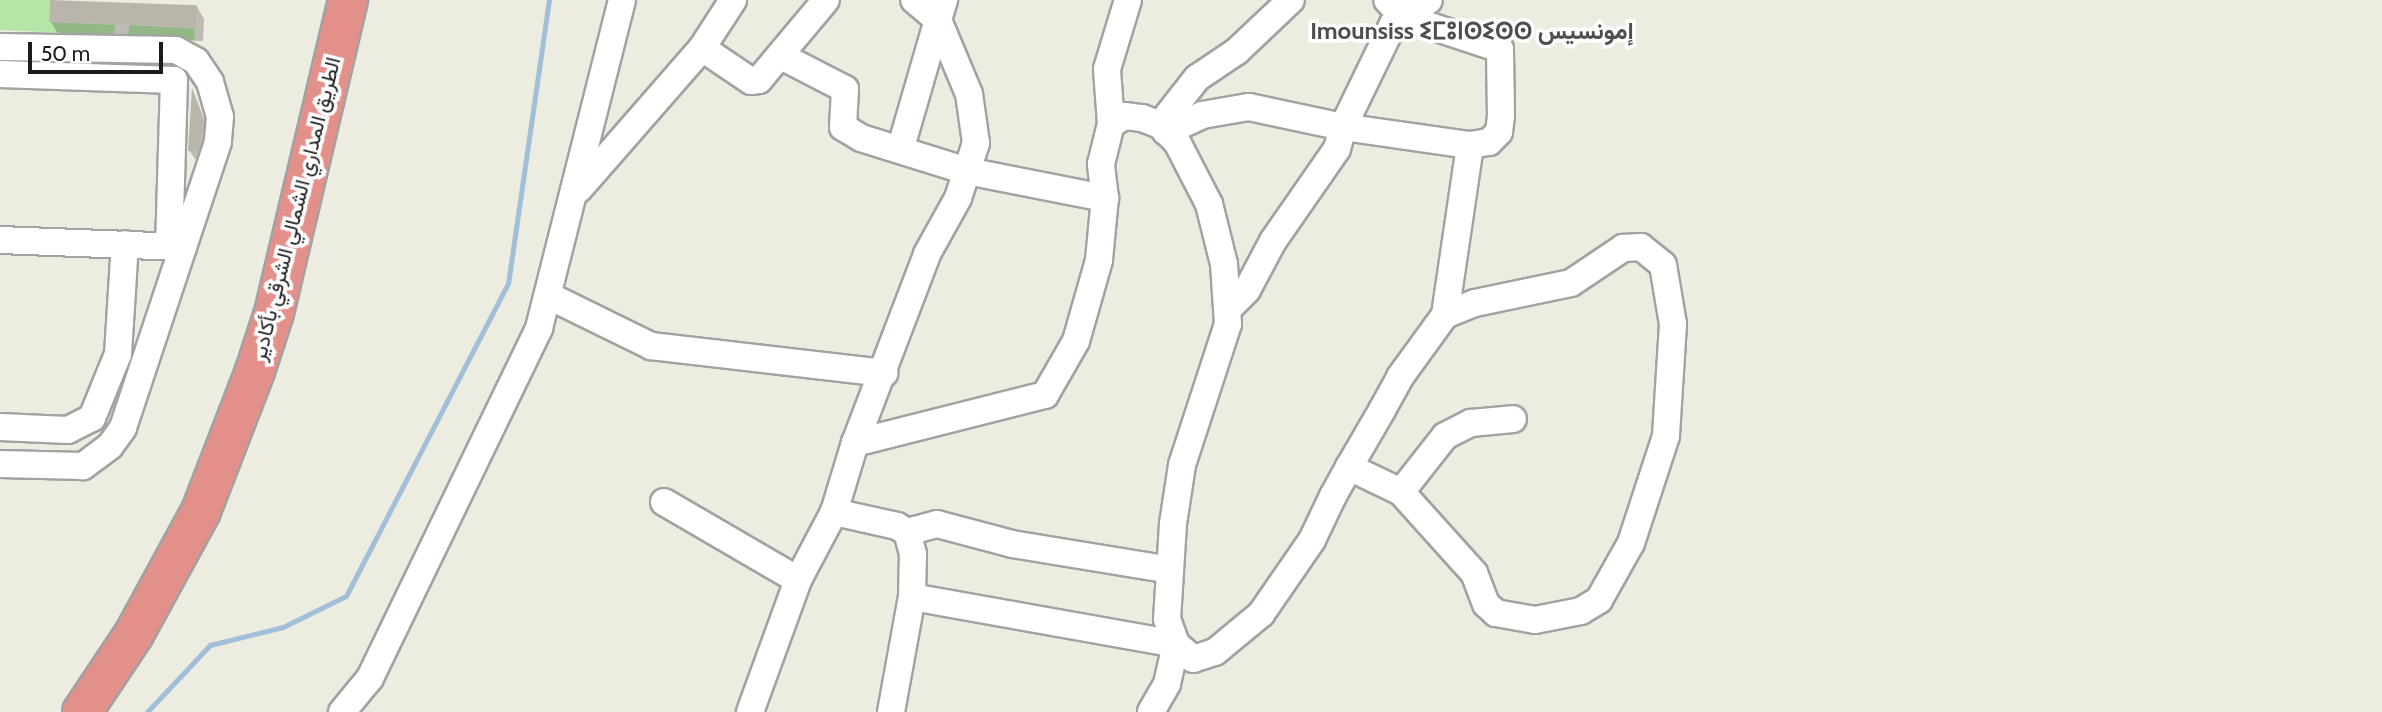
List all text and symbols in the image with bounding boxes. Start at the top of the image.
district label: Imounsiss ⵉⵎⵓⵏⵙⵉⵙⵙ إمونسيس [1310,17,1634,45]
scale bar [32,28,166,72]
text: 50 m [41,41,90,66]
street label: الطريق المداري الشمالي الشرقي بأكادير [246,55,346,363]

